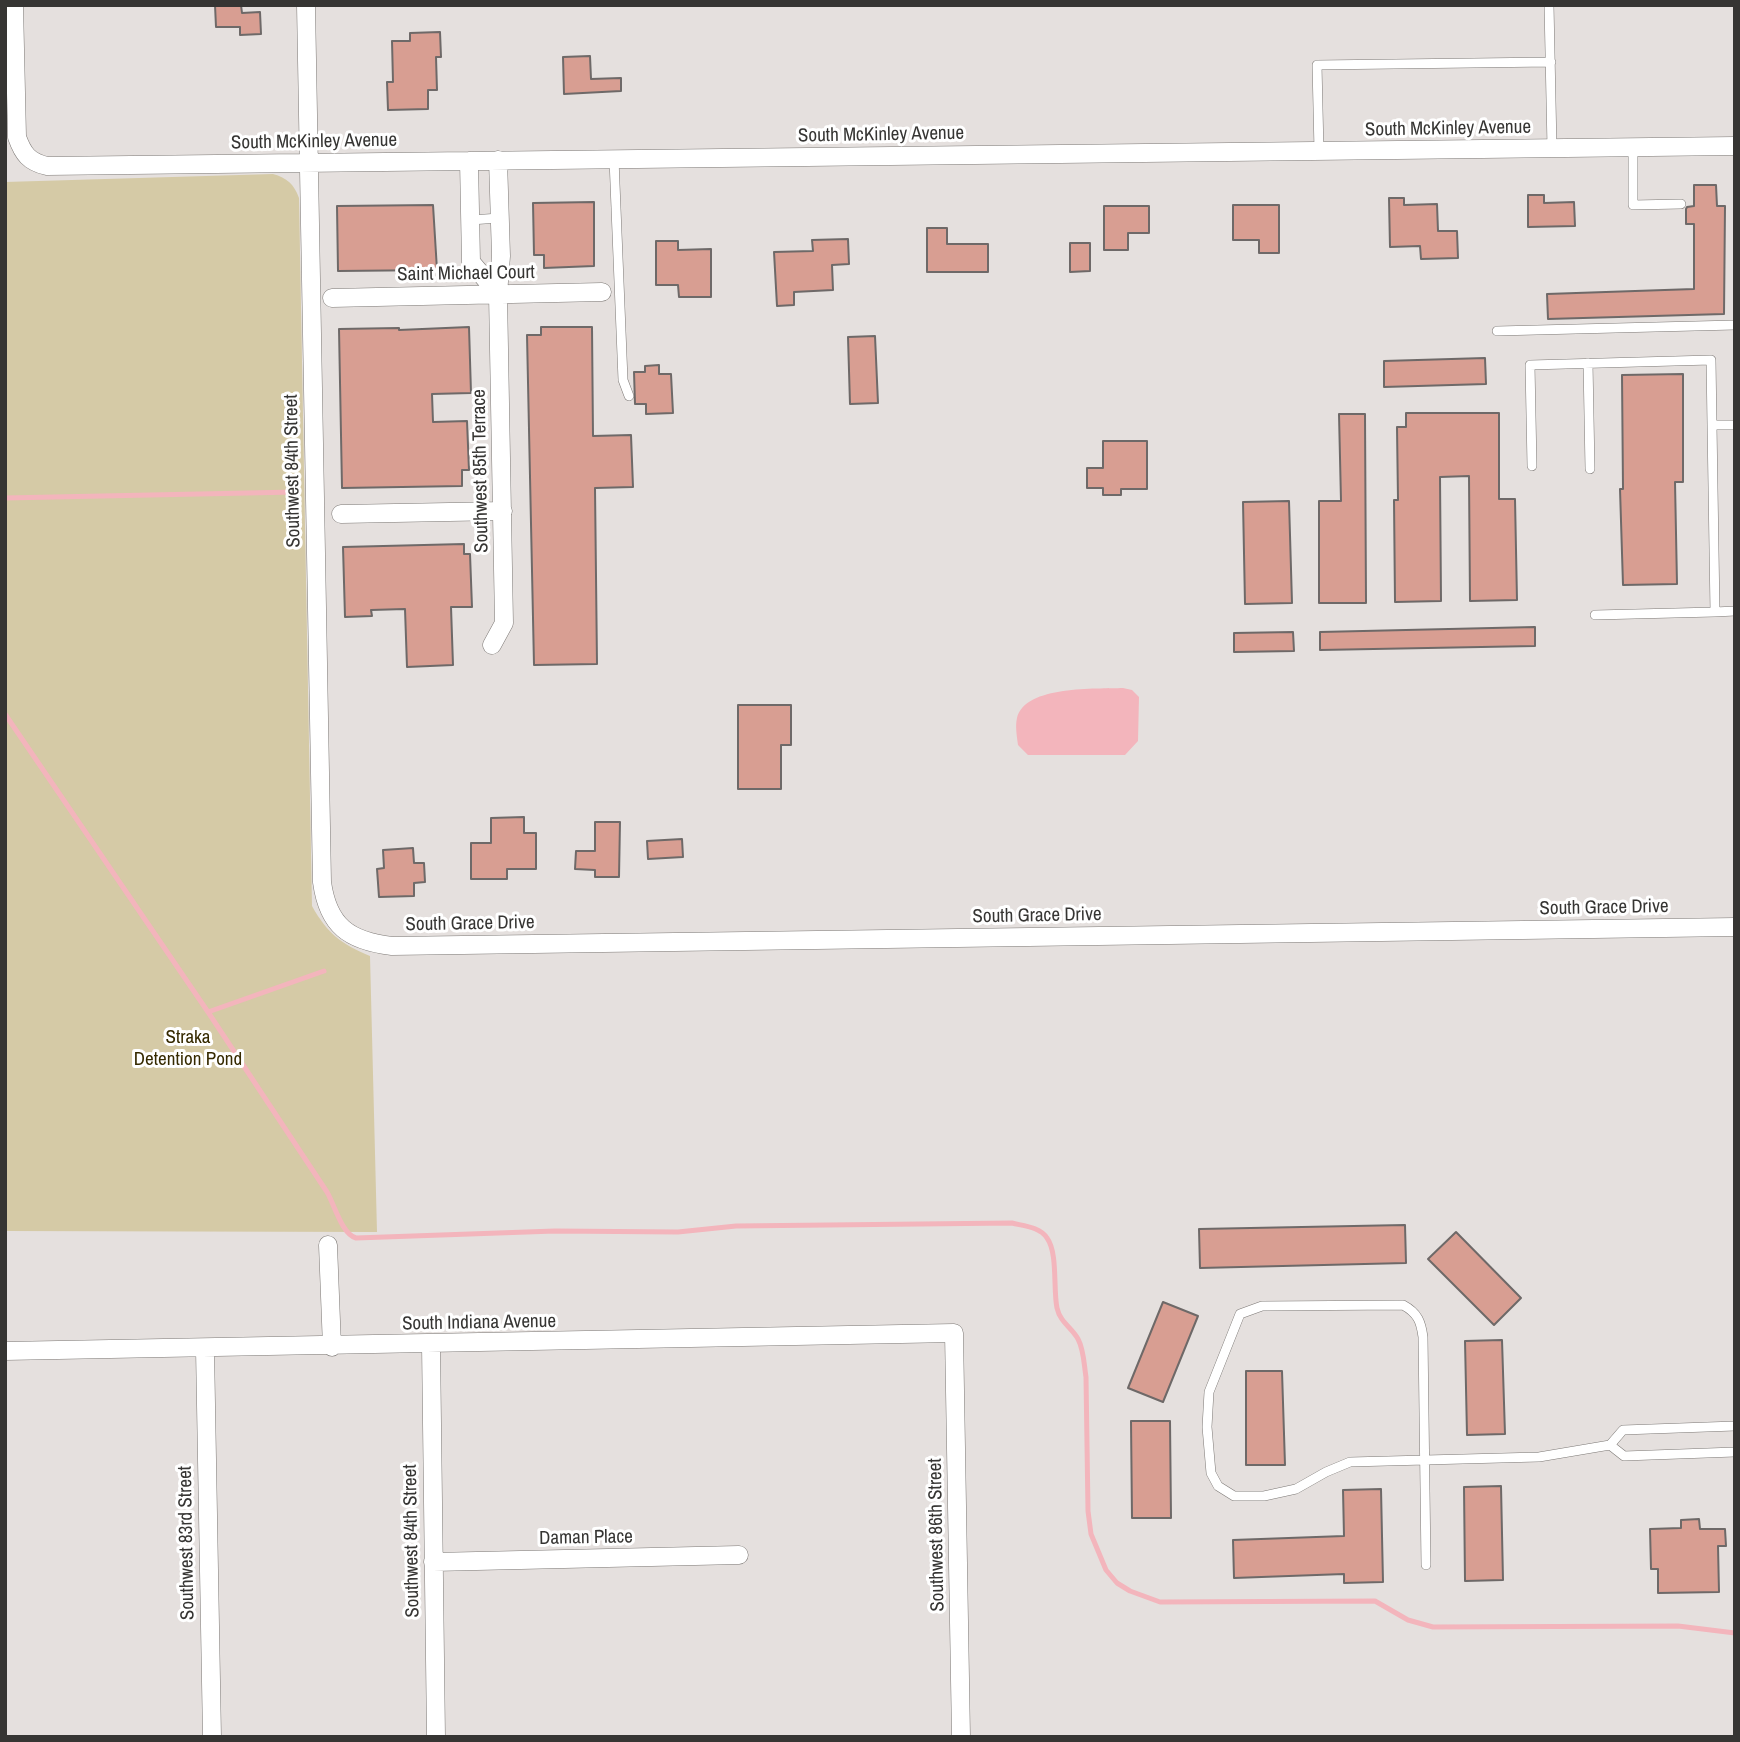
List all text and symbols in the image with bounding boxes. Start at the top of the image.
street label: South McKinley Avenue [1365,116,1531,142]
street label: South McKinley Avenue [798,122,964,148]
street label: South McKinley Avenue [231,129,397,155]
street label: Saint Michael Court [397,261,535,287]
street label: Southwest 85th Terrace [468,389,494,553]
street label: Southwest 84th Street [280,394,306,548]
street label: South Grace Drive [1539,895,1669,921]
street label: South Grace Drive [972,903,1102,929]
street label: South Grace Drive [405,911,535,937]
park label: Straka Detention Pond [134,1027,242,1071]
street label: South Indiana Avenue [402,1310,556,1336]
street label: Southwest 86th Street [924,1458,950,1612]
street label: Southwest 84th Street [399,1464,425,1618]
street label: Southwest 83rd Street [174,1466,200,1620]
street label: Daman Place [539,1526,633,1550]

